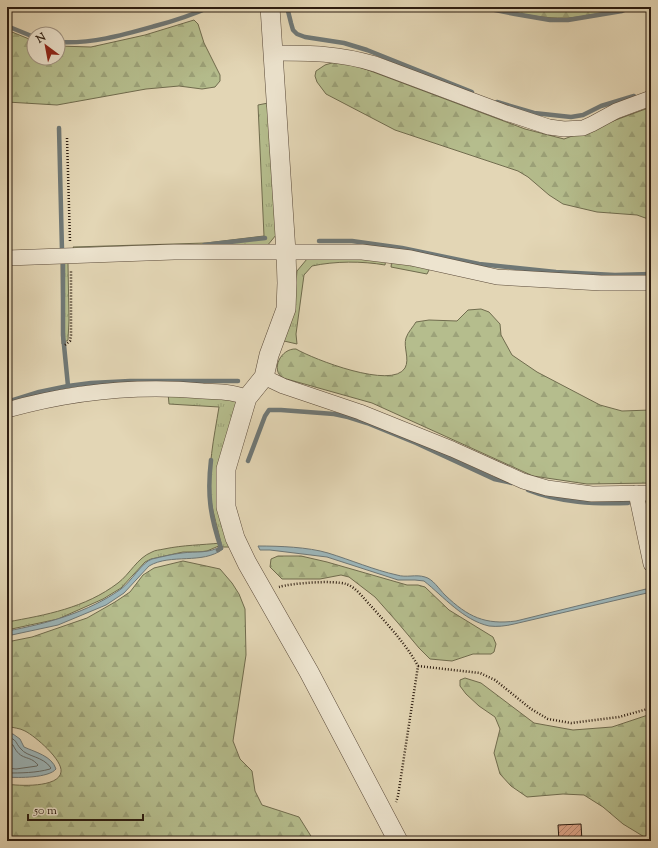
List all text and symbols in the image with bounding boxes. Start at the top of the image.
north arrow [26,26,66,66]
text: N [32,29,49,48]
scale bar [28,796,143,822]
text: 50 m [33,802,57,820]

